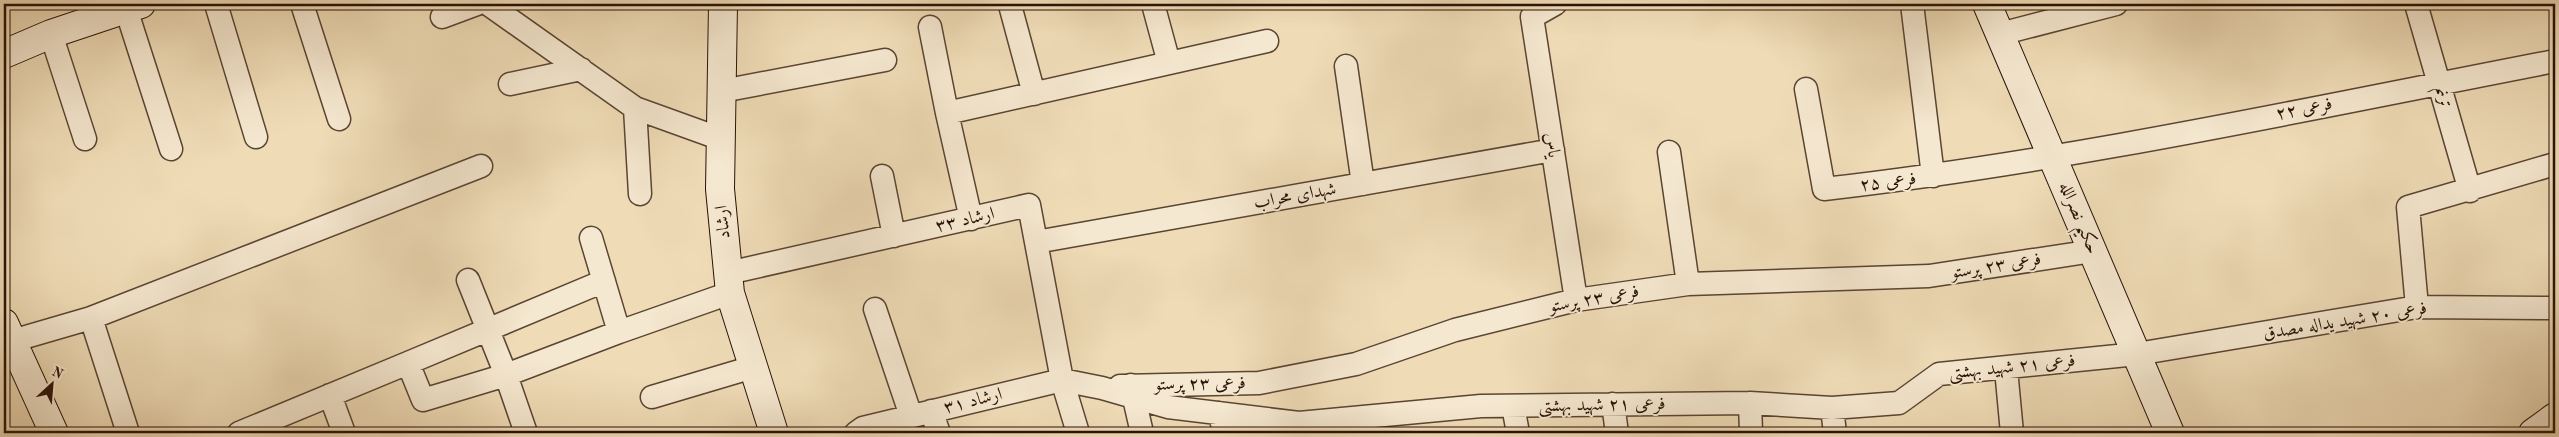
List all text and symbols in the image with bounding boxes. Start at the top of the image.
street label: ترنم [2426,84,2455,112]
street label: فرعی ۲۲ [2274,95,2334,125]
street label: یاس [1540,131,1563,161]
street label: فرعی ۲۵ [1859,170,1918,196]
street label: حکیم نصرالله [2048,179,2103,260]
street label: شهدای محراب [1252,180,1338,214]
street label: ارشاد [713,204,734,239]
street label: ارشاد ۳۳ [934,205,996,236]
street label: فرعی ۲۳ پرستو [1948,250,2043,284]
street label: فرعی ۲۳ پرستو [1546,282,1641,318]
street label: فرعی ۲۰ شهید یداله مصدق [2262,299,2429,345]
street label: فرعی ۲۱ شهید بهشتی [1948,351,2077,386]
north arrow [28,360,78,410]
text: N [49,365,65,382]
street label: فرعی ۲۳ پرستو [1152,374,1246,396]
street label: ارشاد ۳۱ [942,385,1004,418]
street label: فرعی ۲۱ شهید بهشتی [1538,395,1666,418]

